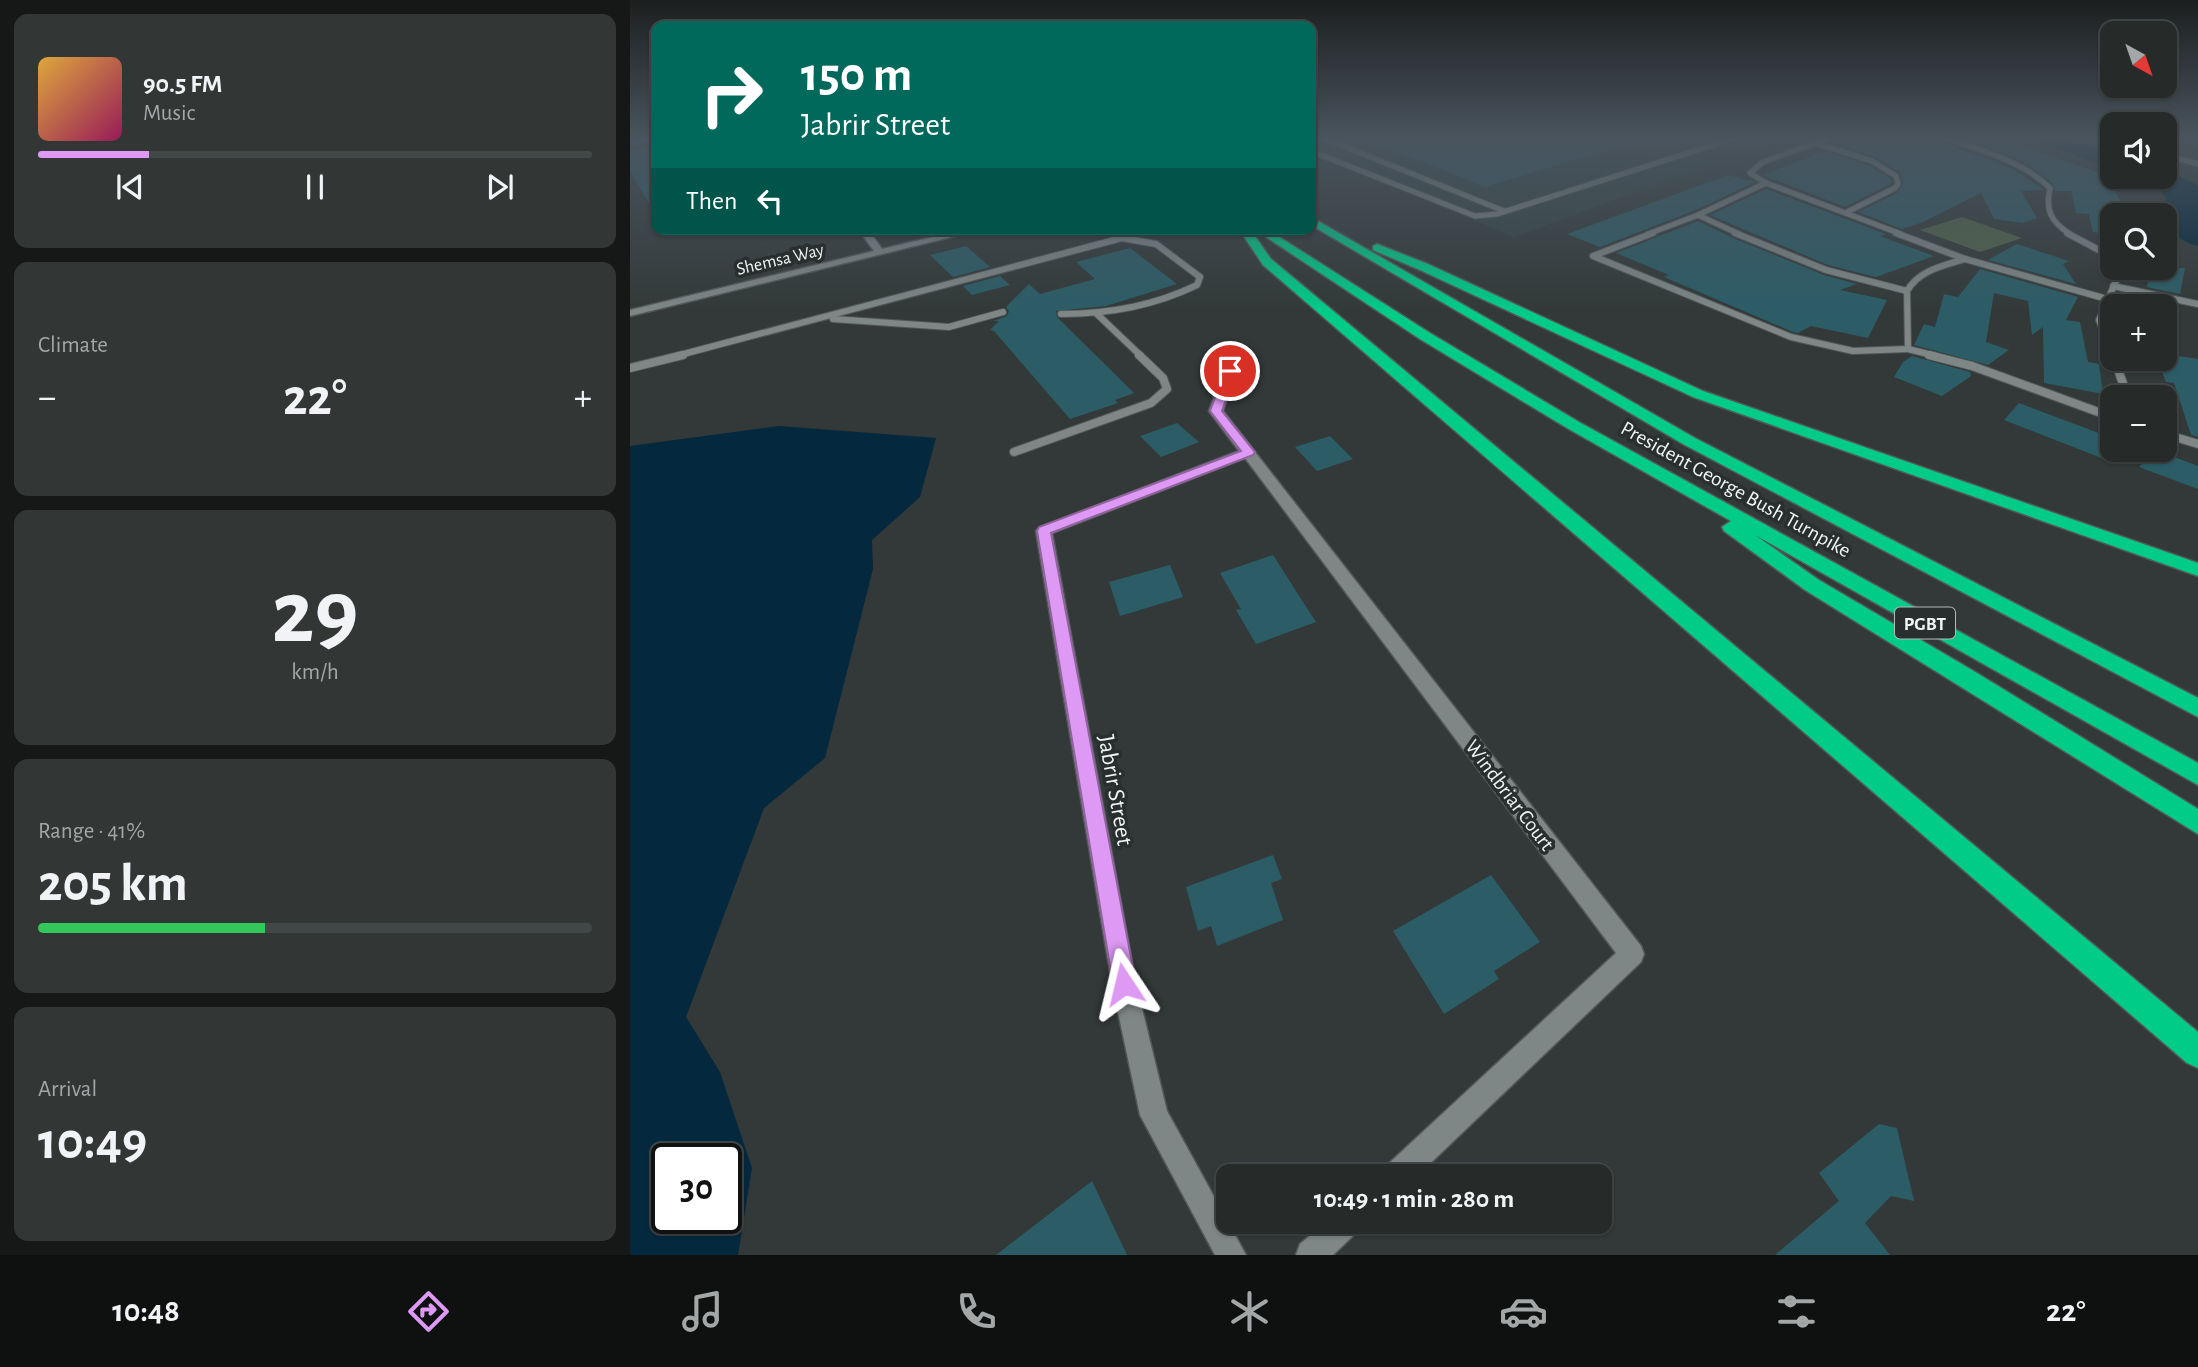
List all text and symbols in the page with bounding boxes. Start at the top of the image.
north arrow [2100,21,2177,98]
map controls [2100,21,2177,462]
icon: right [686,49,777,140]
text: 150 m [801,51,912,100]
text: 90.5 FM [143,71,223,97]
text: Music [143,102,195,125]
text: Jabrir Street [801,109,950,141]
button: sound [2100,112,2177,189]
icon: previous [111,168,149,206]
icon: pause [296,168,334,206]
icon: next [481,168,519,206]
icon: left [751,182,789,220]
text: Then [686,188,737,214]
button: search [2100,203,2177,280]
street label: Shemsa Way [735,241,826,279]
button: + [2100,294,2177,371]
text: Climate [38,334,108,357]
pin [1200,341,1260,401]
icon: arrive [1211,352,1249,390]
text: 22° [283,372,347,424]
text: − [38,379,56,417]
text: + [574,379,592,417]
button: − [2100,385,2177,462]
street label: President George Bush Turnpike [1617,417,1854,561]
text: 29 [272,568,358,659]
road number: PGBT [1895,608,1955,638]
text: km/h [291,661,339,684]
street label: Jabrir Street [1093,733,1137,848]
street label: Windbriar Court [1461,736,1558,855]
text: Range · 41% [38,820,145,843]
text: 205 km [38,858,188,910]
position arrow [1087,947,1161,1021]
text: Arrival [38,1078,97,1101]
text: 10:49 [38,1116,147,1168]
speed limit sign: 30 [651,1143,742,1234]
text: 10:49 · 1 min · 280 m [1314,1186,1514,1212]
icon: directions [404,1287,453,1336]
icon: music [678,1287,727,1336]
icon: phone [952,1287,1001,1336]
icon: climate [1225,1287,1274,1336]
icon: car [1499,1287,1548,1336]
icon: filters [1772,1287,1821,1336]
text: 10:48 [112,1295,180,1327]
text: 22° [2046,1295,2086,1327]

